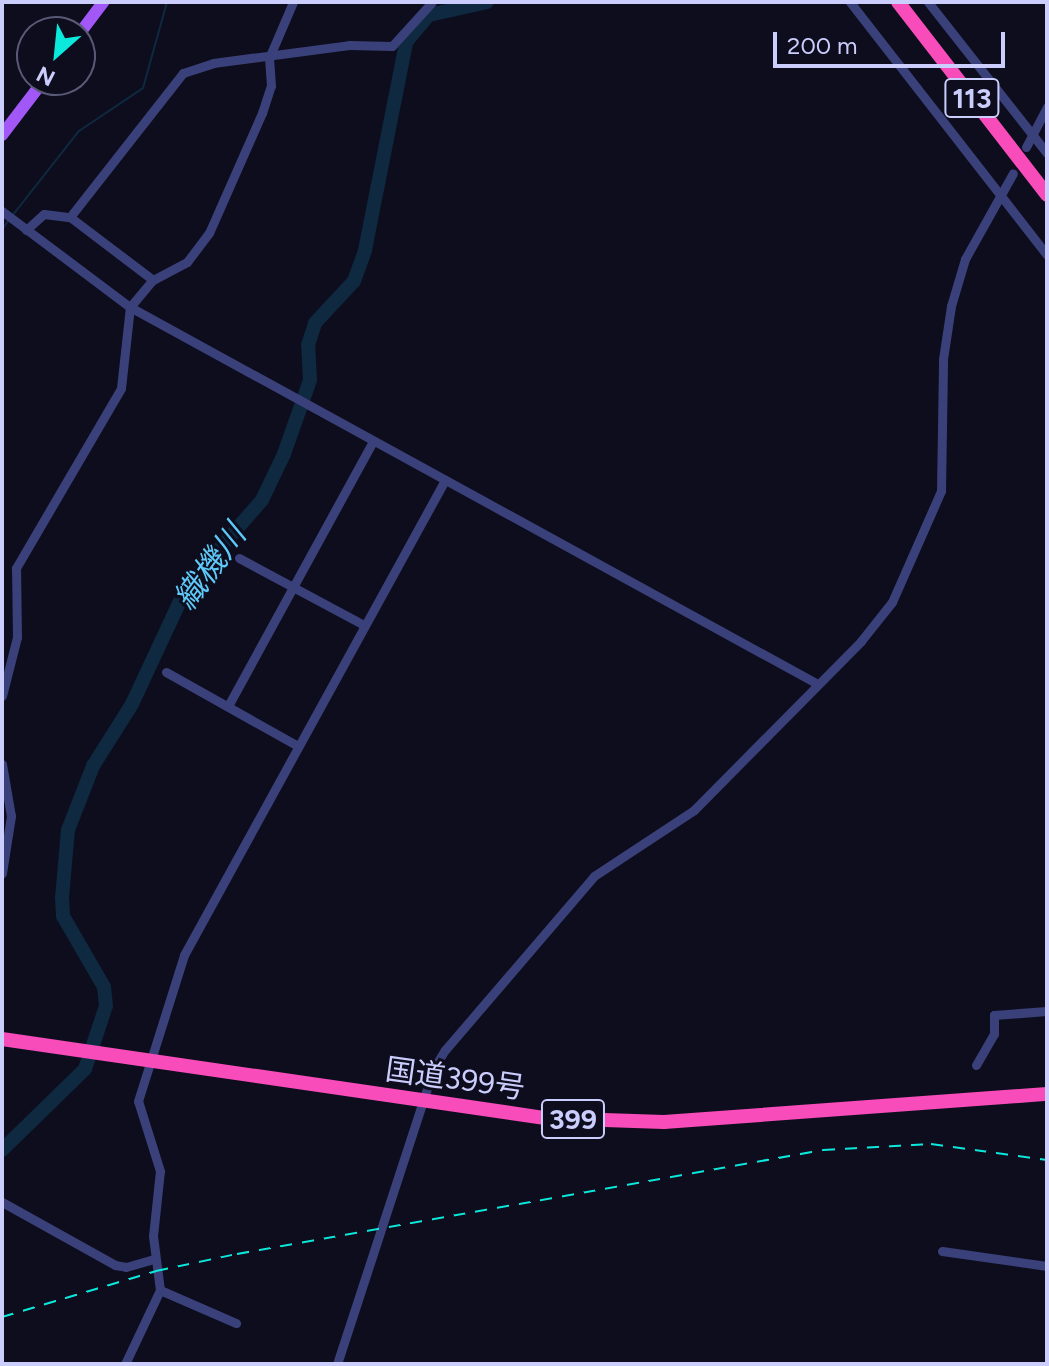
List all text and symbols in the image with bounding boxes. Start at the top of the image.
north arrow [16,16,96,96]
scale bar [777,16,1009,66]
text: 200 m [787,31,858,60]
text: N [32,60,60,92]
road number: 113 [944,74,1000,122]
water label: 織機川 [166,517,254,617]
street label: 国道399号 [383,1051,527,1107]
road number: 399 [539,1095,607,1143]

